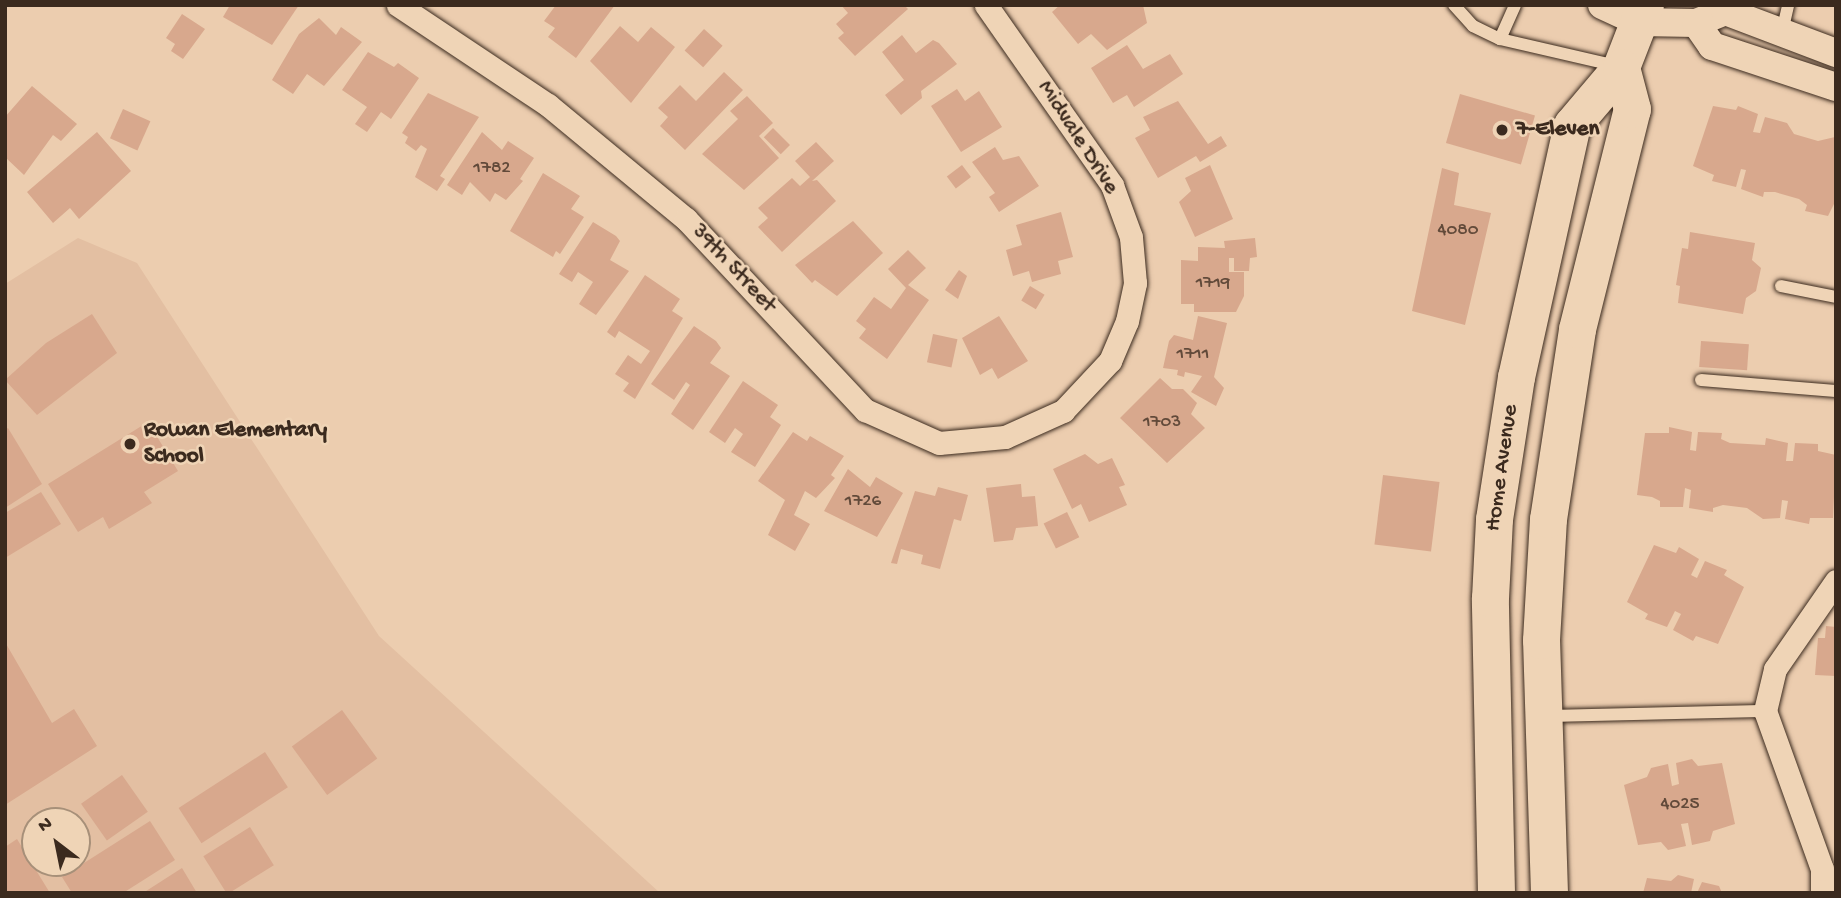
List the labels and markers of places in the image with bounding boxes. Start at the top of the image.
place label: 7-Eleven [1516,116,1599,144]
marker: 7-Eleven [1494,122,1510,138]
place label: Rowan Elementary School [144,417,327,471]
marker: Rowan Elementary School [122,436,138,452]

